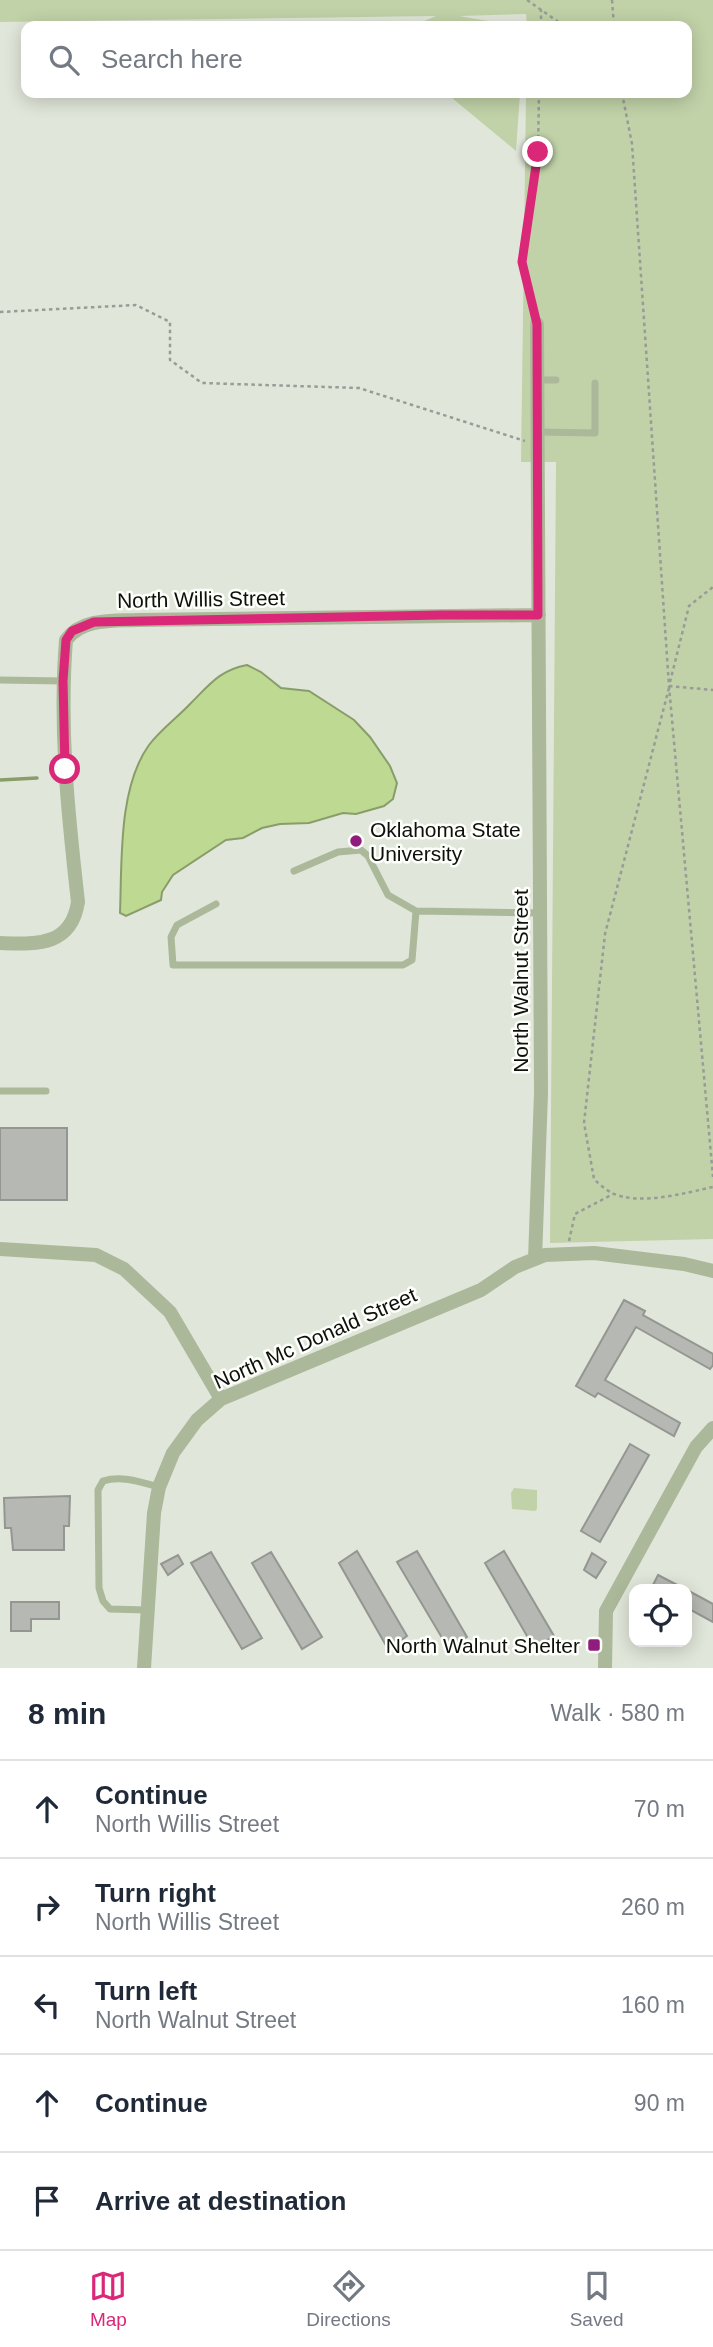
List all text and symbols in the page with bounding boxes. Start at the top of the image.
search box [21,21,692,98]
icon: search [45,41,83,79]
text: Search here [101,44,243,74]
route end [522,136,553,167]
street label: North Willis Street [117,586,285,612]
route start [49,753,80,784]
place label: Oklahoma State University [370,818,521,865]
marker: Oklahoma State University [348,833,364,849]
street label: North Walnut Street [509,889,532,1073]
street label: North Mc Donald Street [210,1283,420,1393]
map controls [629,1584,692,1647]
button: locate [629,1584,692,1647]
place label: North Walnut Shelter [386,1634,580,1657]
marker: North Walnut Shelter [586,1637,602,1653]
text: 8 min [28,1697,106,1730]
text: Walk · 580 m [550,1700,685,1726]
text: Continue [95,1780,208,1810]
icon: ahead [28,1790,66,1828]
text: 70 m [634,1796,685,1822]
text: North Willis Street [95,1811,279,1837]
text: Turn right [95,1878,216,1908]
icon: right [28,1888,66,1926]
text: 260 m [621,1894,685,1920]
text: North Willis Street [95,1909,279,1935]
text: Turn left [95,1976,197,2006]
icon: left [28,1986,66,2024]
text: 160 m [621,1992,685,2018]
text: North Walnut Street [95,2007,296,2033]
icon: ahead [28,2084,66,2122]
text: Continue [95,2088,208,2118]
text: 90 m [634,2090,685,2116]
icon: arrive [28,2182,66,2220]
text: Arrive at destination [95,2186,346,2216]
tab: Map [89,2267,127,2331]
tab: Directions [306,2267,391,2331]
tab: Saved [570,2267,624,2331]

